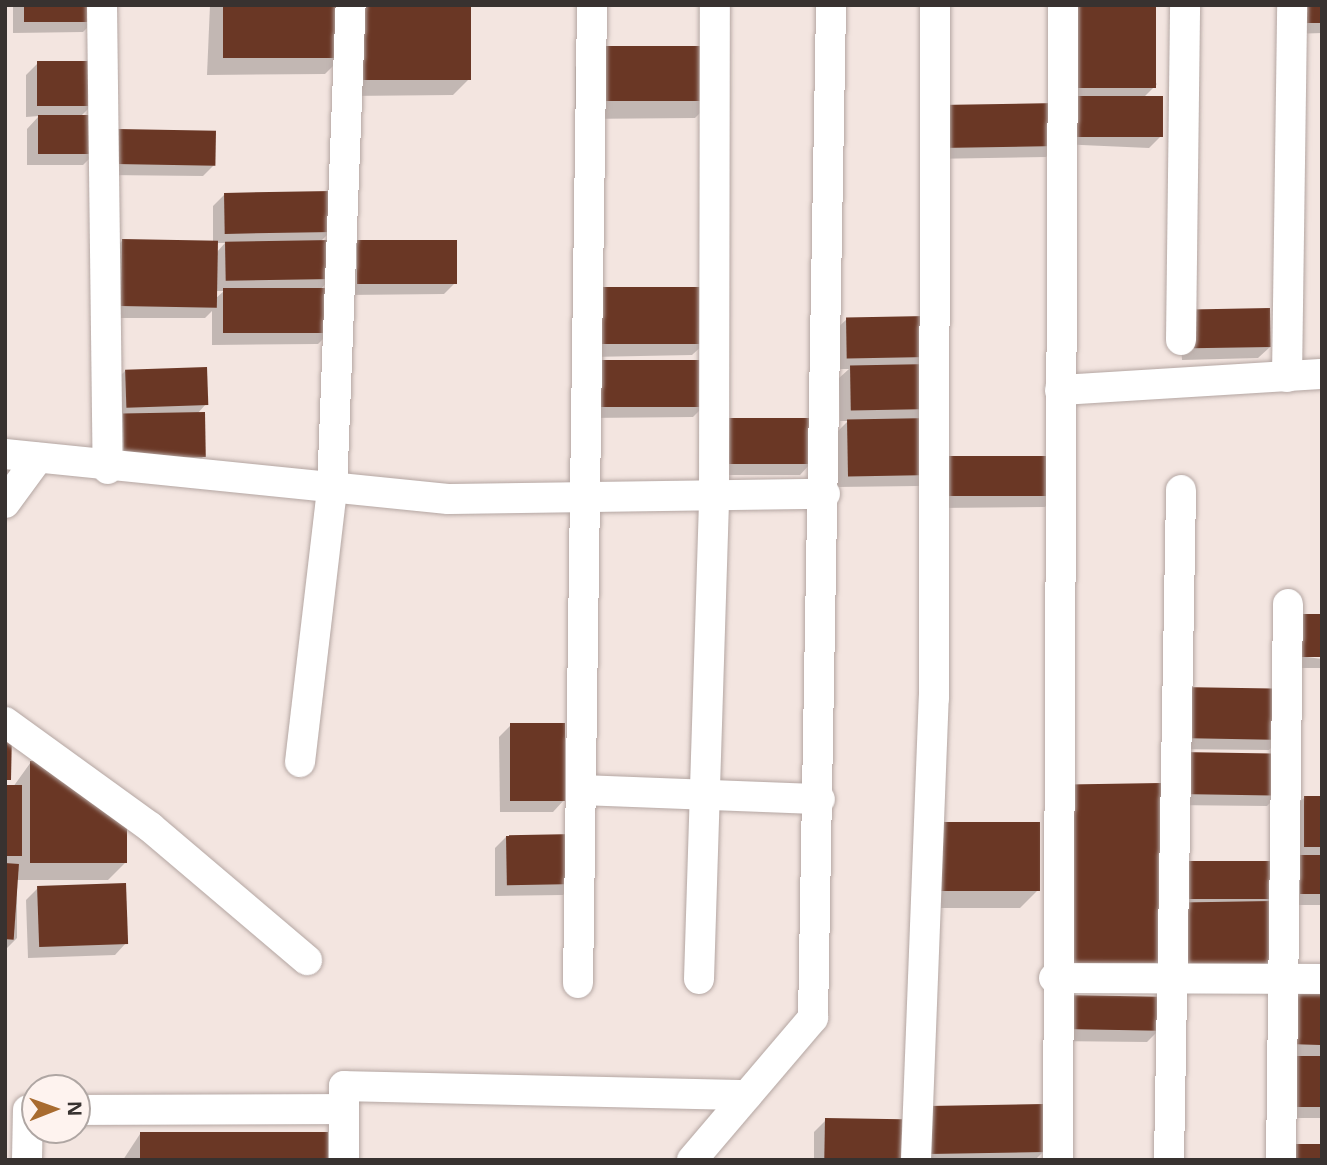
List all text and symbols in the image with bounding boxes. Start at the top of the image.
north arrow [21,1074,91,1144]
text: N [62,1101,88,1117]

